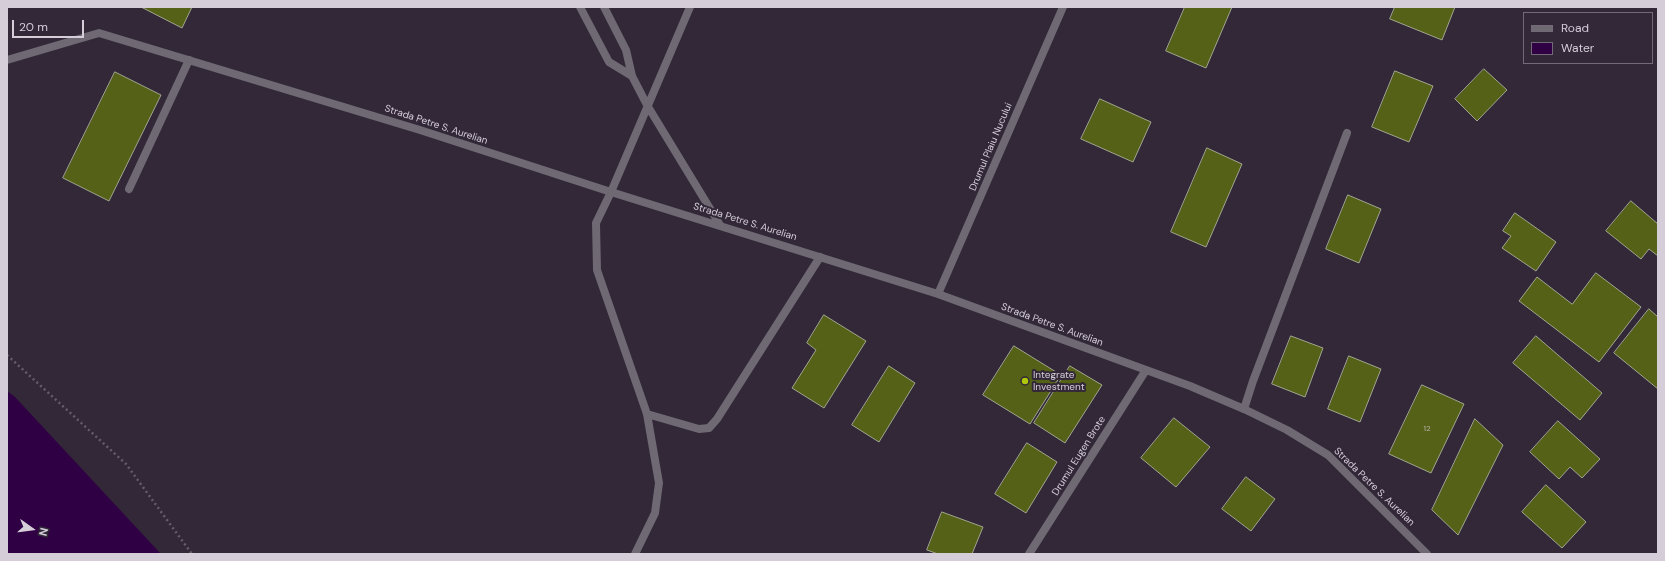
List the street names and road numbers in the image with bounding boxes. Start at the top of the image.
street label: Drumul Plaiu Nucului [967,101,1015,193]
street label: Strada Petre S. Aurelian [383,103,489,147]
street label: Strada Petre S. Aurelian [692,201,798,243]
street label: Strada Petre S. Aurelian [999,301,1105,349]
street label: Drumul Eugen Brote [1050,414,1108,498]
street label: Strada Petre S. Aurelian [1331,445,1417,529]

